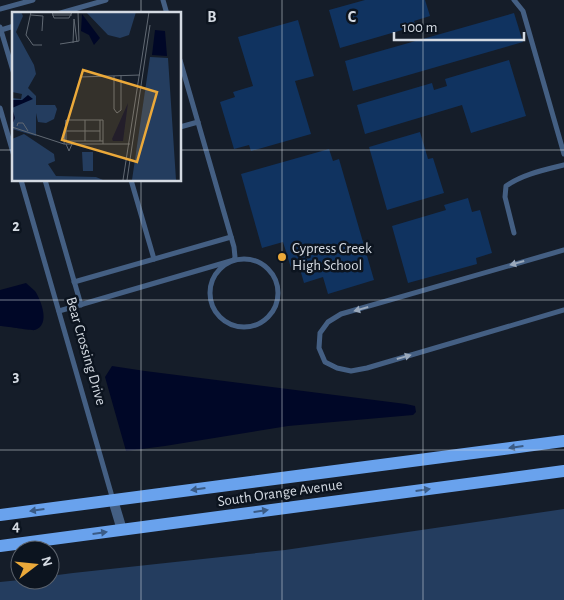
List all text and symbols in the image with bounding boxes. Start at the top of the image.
text: B [207,9,217,25]
text: C [348,9,357,25]
scale bar [394,10,524,42]
inset map [12,12,181,181]
text: 100 m [402,20,437,35]
text: 2 [12,218,20,234]
place label: Cypress Creek High School [292,241,372,273]
marker: Cypress Creek High School [276,251,288,263]
one-way arrow [510,260,525,268]
street label: Bear Crossing Drive [63,295,109,407]
one-way arrow [353,305,368,313]
one-way arrow [397,352,412,360]
text: 3 [13,368,20,384]
one-way arrow [507,443,523,451]
street label: South Orange Avenue [217,477,344,509]
one-way arrow [190,485,206,493]
one-way arrow [415,486,431,494]
one-way arrow [29,506,45,514]
one-way arrow [254,507,270,515]
text: 4 [12,518,20,534]
one-way arrow [93,528,109,536]
north arrow [10,540,60,590]
text: N [38,555,55,568]

